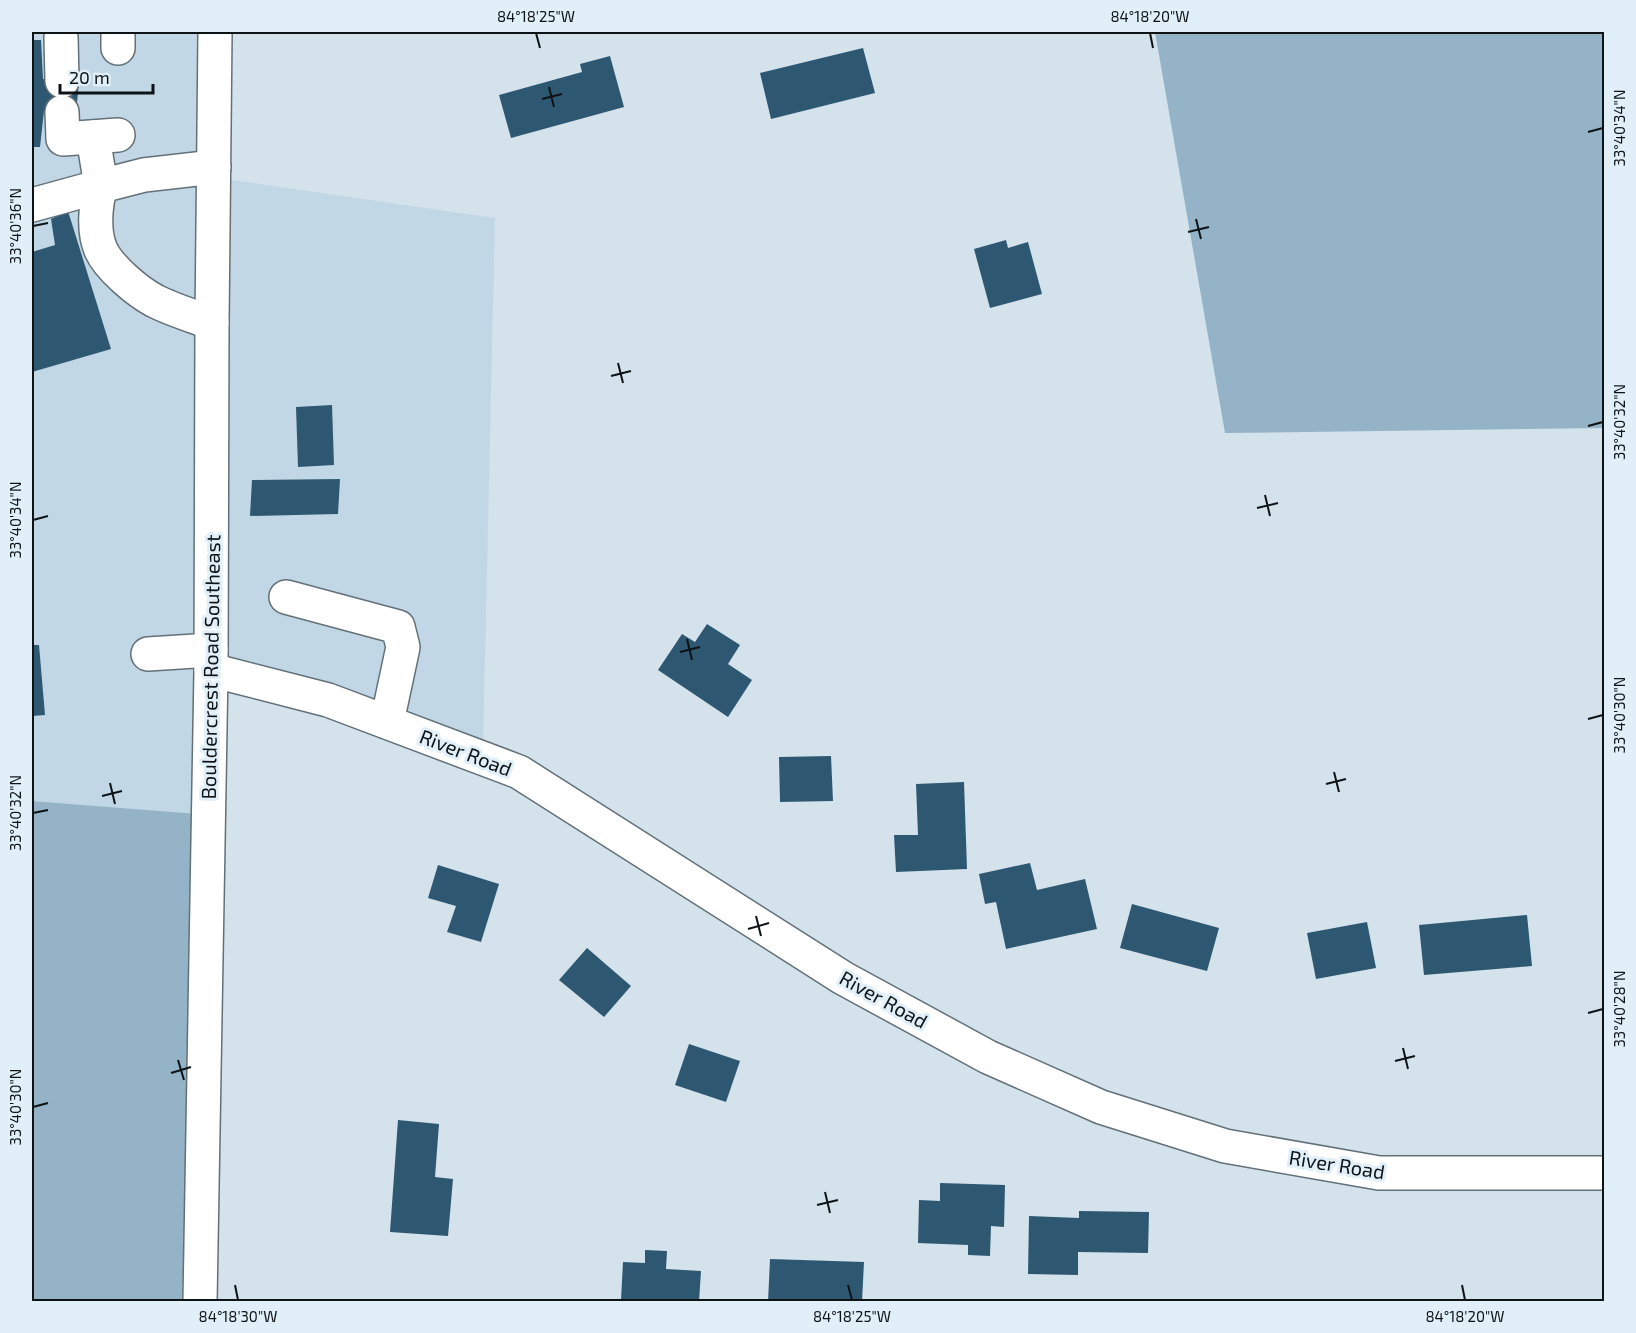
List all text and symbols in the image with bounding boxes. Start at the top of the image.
text: 84°18'25"W [497,7,575,25]
text: 84°18'20"W [1111,7,1189,25]
scale bar [60,57,153,95]
text: 20 m [69,66,110,88]
text: 33°40'34"N [1610,90,1628,166]
text: 33°40'36"N [6,188,24,264]
text: 33°40'32"N [1610,384,1628,460]
text: 33°40'34"N [6,482,24,558]
street label: Bouldercrest Road Southeast [196,534,224,800]
text: 33°40'30"N [1610,677,1628,753]
street label: River Road [417,723,515,781]
text: 33°40'32"N [6,775,24,851]
street label: River Road [836,965,932,1033]
text: 33°40'28"N [1610,971,1628,1047]
text: 33°40'30"N [6,1069,24,1145]
street label: River Road [1287,1145,1387,1183]
text: 84°18'30"W [199,1307,277,1325]
text: 84°18'25"W [813,1307,891,1325]
text: 84°18'20"W [1426,1307,1504,1325]

